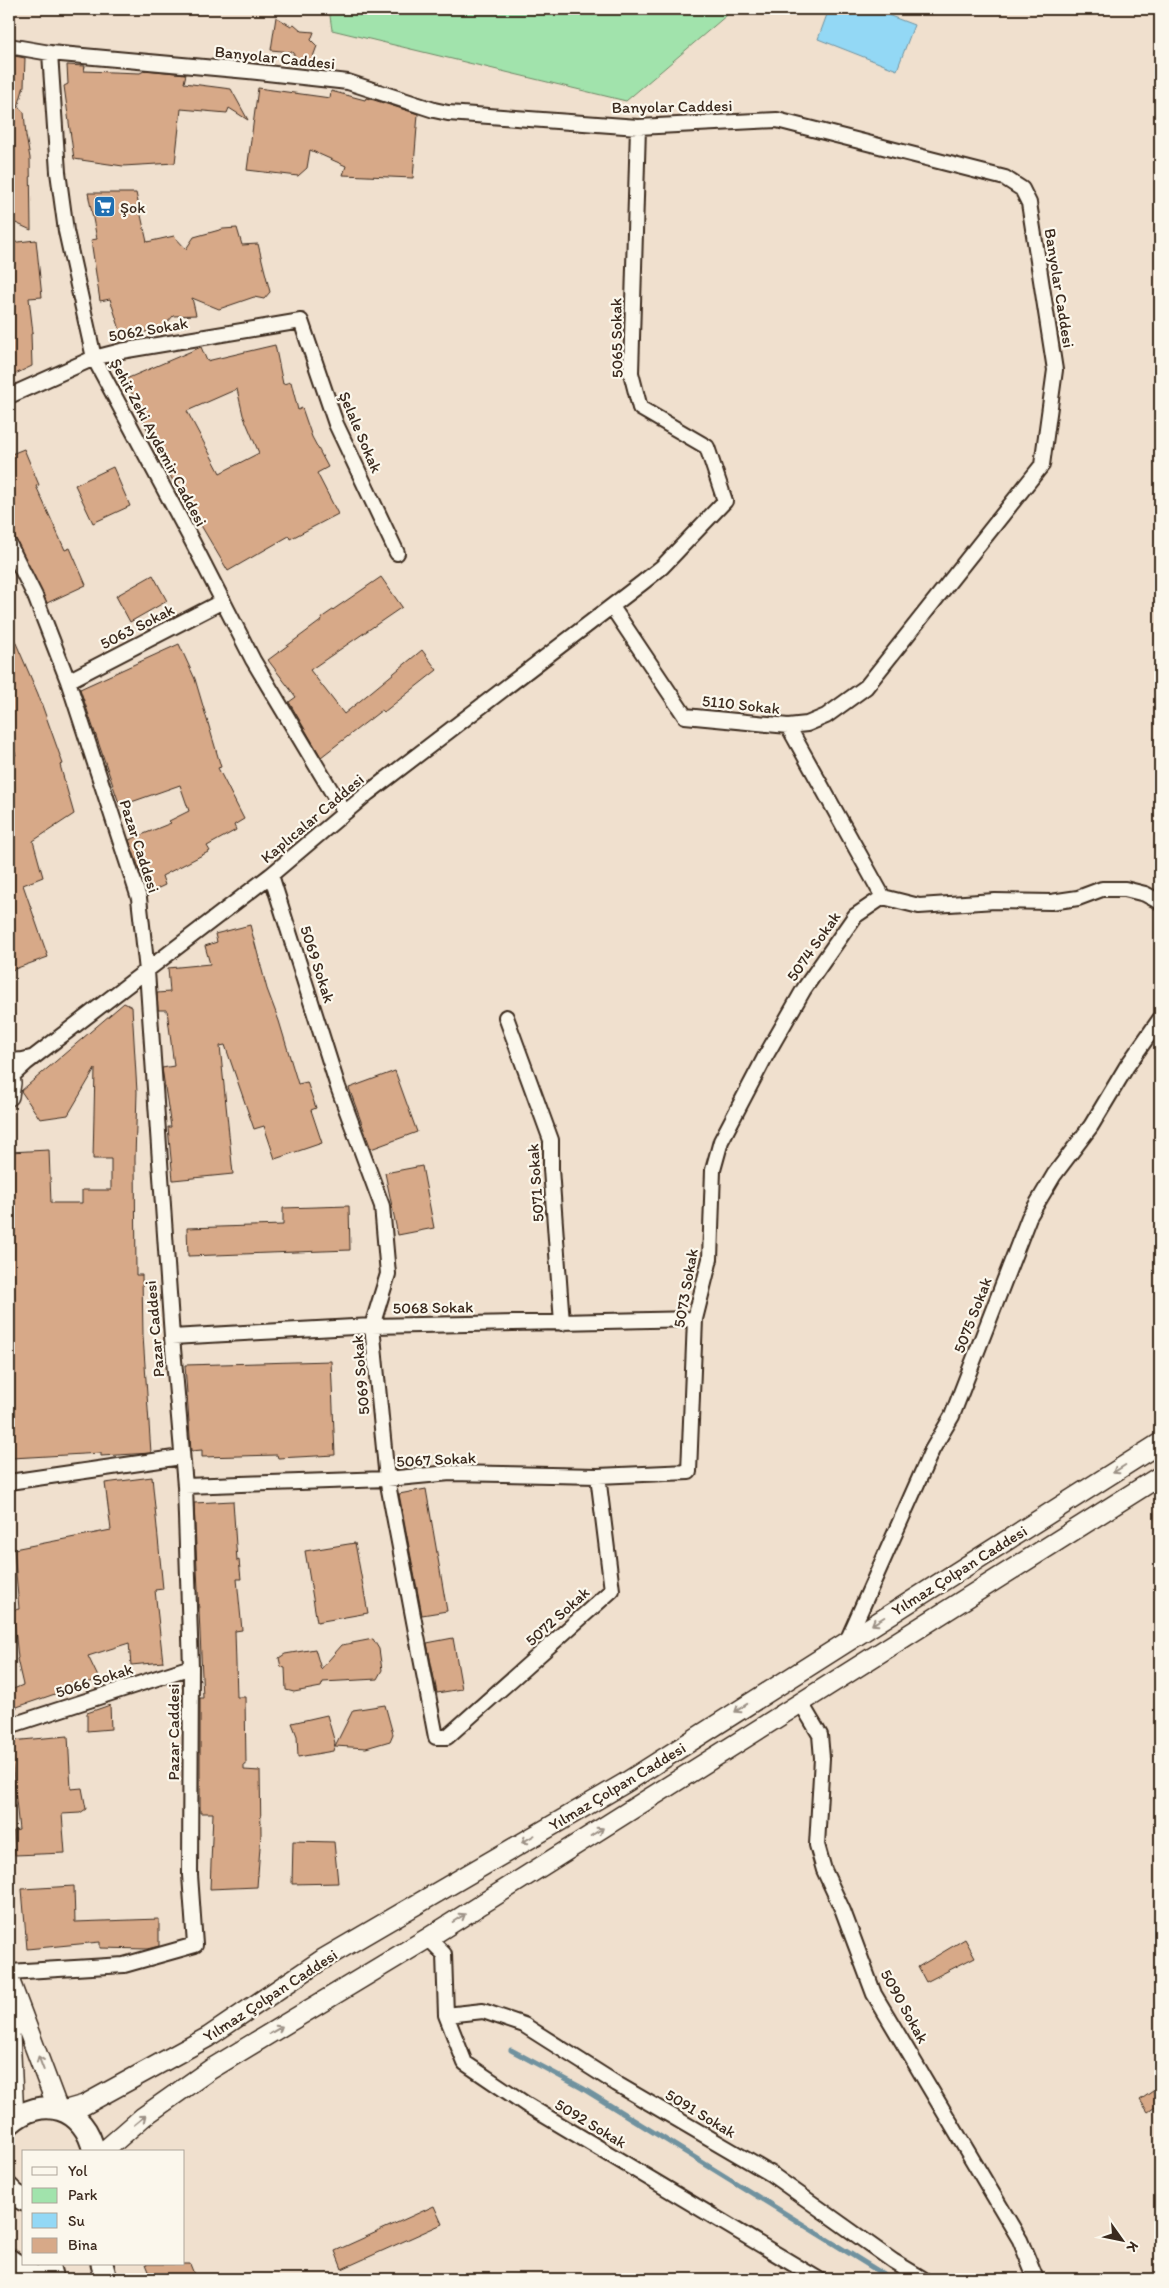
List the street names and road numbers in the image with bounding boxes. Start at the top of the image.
street label: Banyolar Caddesi [214,42,336,73]
street label: Banyolar Caddesi [611,96,733,117]
street label: Banyolar Caddesi [1041,227,1078,349]
street label: 5065 Sokak [606,298,627,378]
street label: 5062 Sokak [107,313,189,346]
street label: Şehit Zeki Aydemir Caddesi [106,355,211,530]
street label: Şelale Sokak [335,389,386,476]
street label: 5063 Sokak [97,600,177,653]
street label: 5110 Sokak [701,691,781,718]
street label: Kaplıcalar Caddesi [257,770,368,867]
street label: Pazar Caddesi [116,797,164,895]
street label: 5074 Sokak [782,908,844,985]
street label: 5069 Sokak [296,923,339,1005]
street label: 5071 Sokak [523,1143,548,1223]
street label: 5073 Sokak [669,1247,702,1329]
street label: 5075 Sokak [949,1275,996,1356]
street label: Pazar Caddesi [141,1280,168,1378]
street label: 5068 Sokak [393,1297,473,1318]
street label: 5069 Sokak [348,1334,373,1416]
street label: 5067 Sokak [396,1448,476,1471]
street label: Yılmaz Çolpan Caddesi [888,1521,1030,1620]
street label: 5072 Sokak [521,1583,593,1650]
street label: 5066 Sokak [53,1659,135,1702]
street label: Pazar Caddesi [164,1684,183,1780]
street label: Yılmaz Çolpan Caddesi [545,1738,689,1835]
street label: Yılmaz Çolpan Caddesi [200,1945,341,2046]
street label: 5090 Sokak [876,1966,933,2047]
street label: 5091 Sokak [662,2085,740,2142]
street label: 5092 Sokak [552,2095,630,2152]

